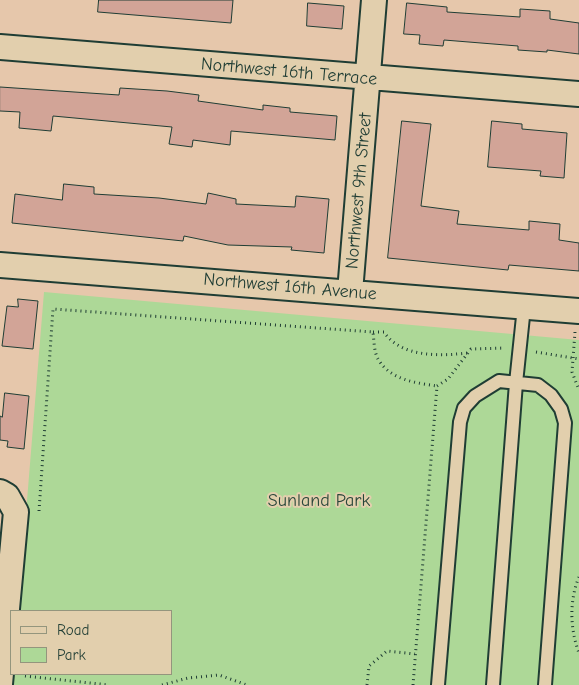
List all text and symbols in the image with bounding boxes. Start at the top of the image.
street label: Northwest 16th Terrace [200,54,378,90]
street label: Northwest 9th Street [341,112,377,270]
street label: Northwest 16th Avenue [202,269,378,305]
park label: Sunland Park [268,490,370,512]
legend [10,610,172,675]
text: Road [57,621,89,639]
text: Park [57,646,86,664]

